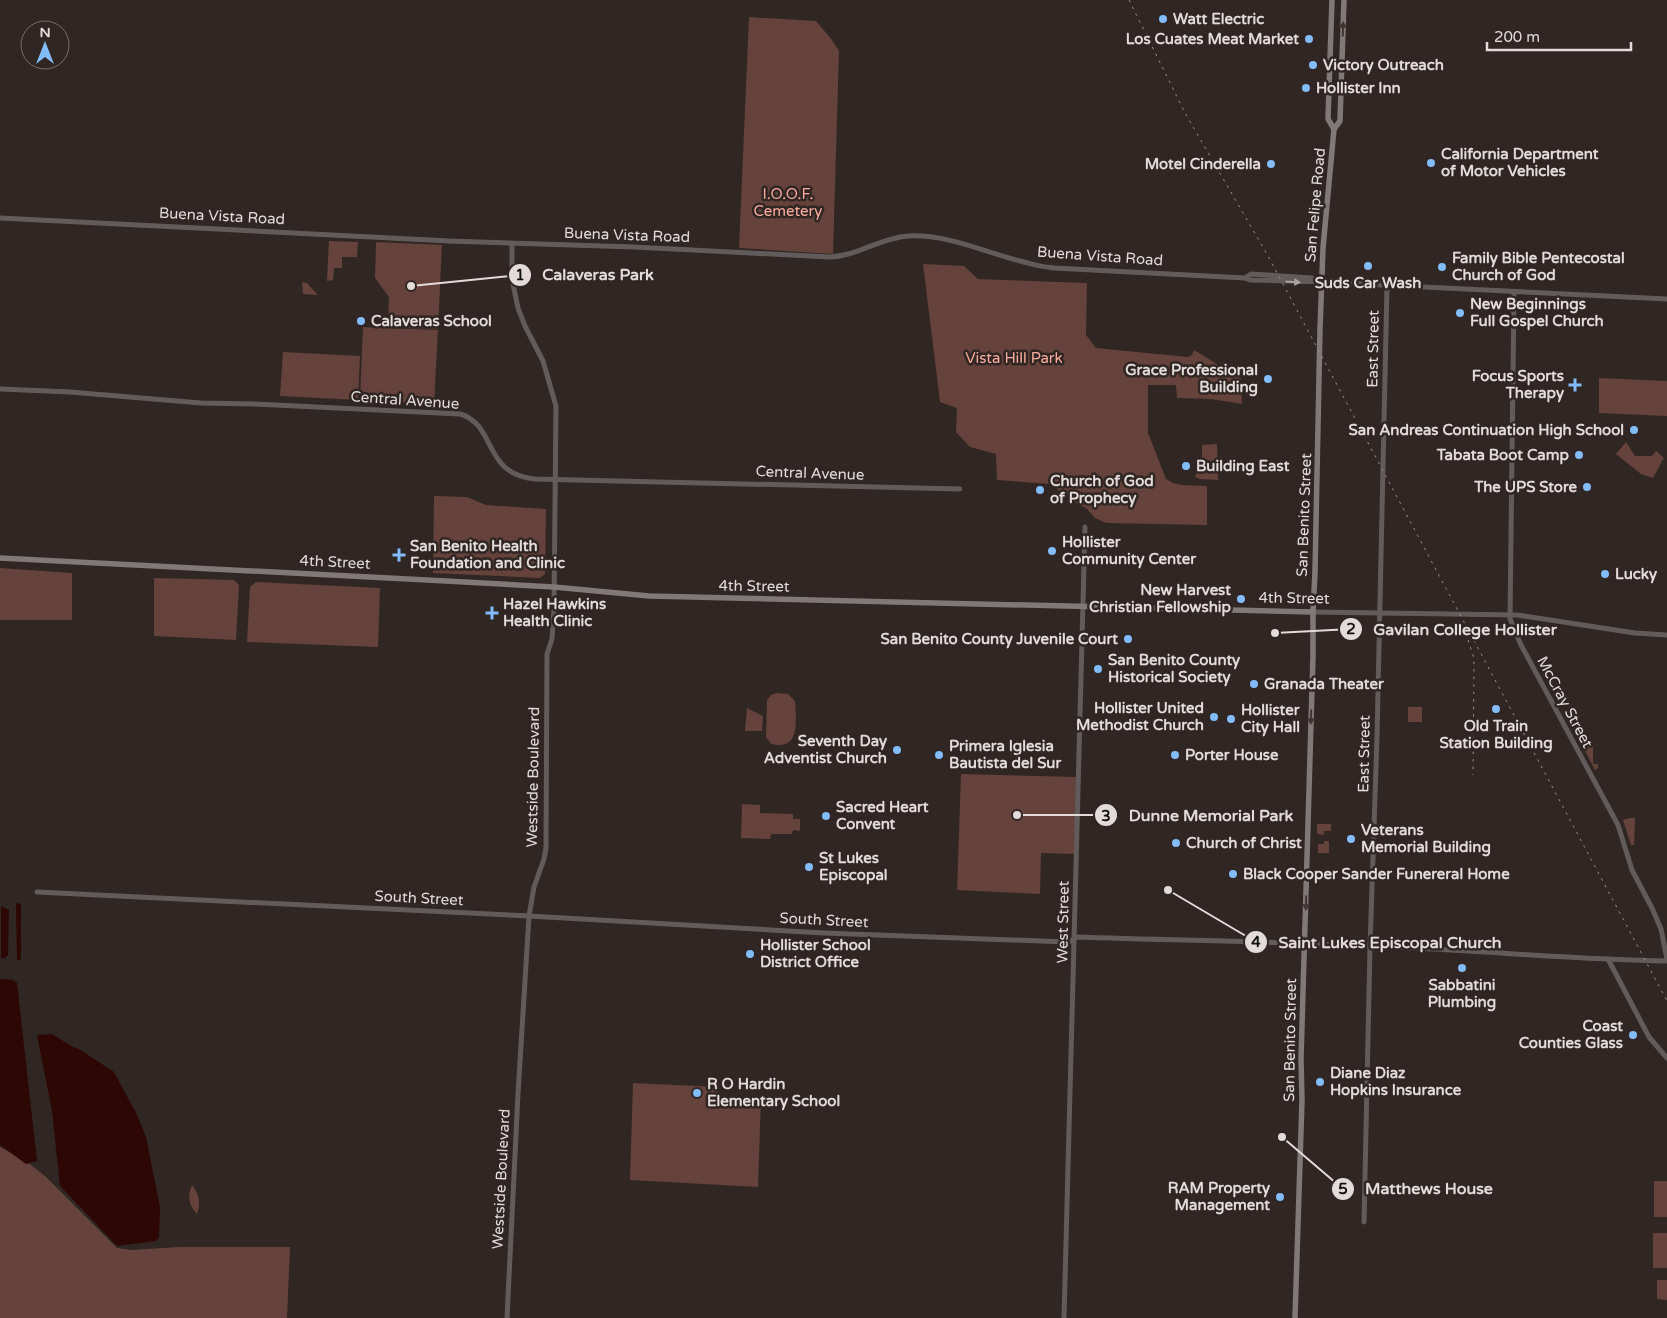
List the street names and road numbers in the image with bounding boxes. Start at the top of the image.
street label: San Felipe Road [1301,147,1329,263]
street label: Buena Vista Road [158,204,286,228]
street label: Buena Vista Road [564,224,690,246]
street label: Buena Vista Road [1036,243,1164,269]
street label: East Street [1363,310,1383,388]
street label: Central Avenue [350,387,460,413]
street label: San Benito Street [1293,453,1315,577]
street label: Central Avenue [755,462,865,484]
street label: 4th Street [299,551,371,573]
street label: 4th Street [718,576,790,596]
street label: 4th Street [1258,588,1330,608]
street label: McCray Street [1533,653,1597,751]
street label: Westside Boulevard [523,707,543,847]
street label: East Street [1354,715,1374,793]
street label: West Street [1053,880,1073,963]
street label: South Street [374,887,464,909]
street label: South Street [779,909,869,931]
street label: San Benito Street [1280,978,1300,1102]
street label: Westside Boulevard [488,1108,514,1250]

